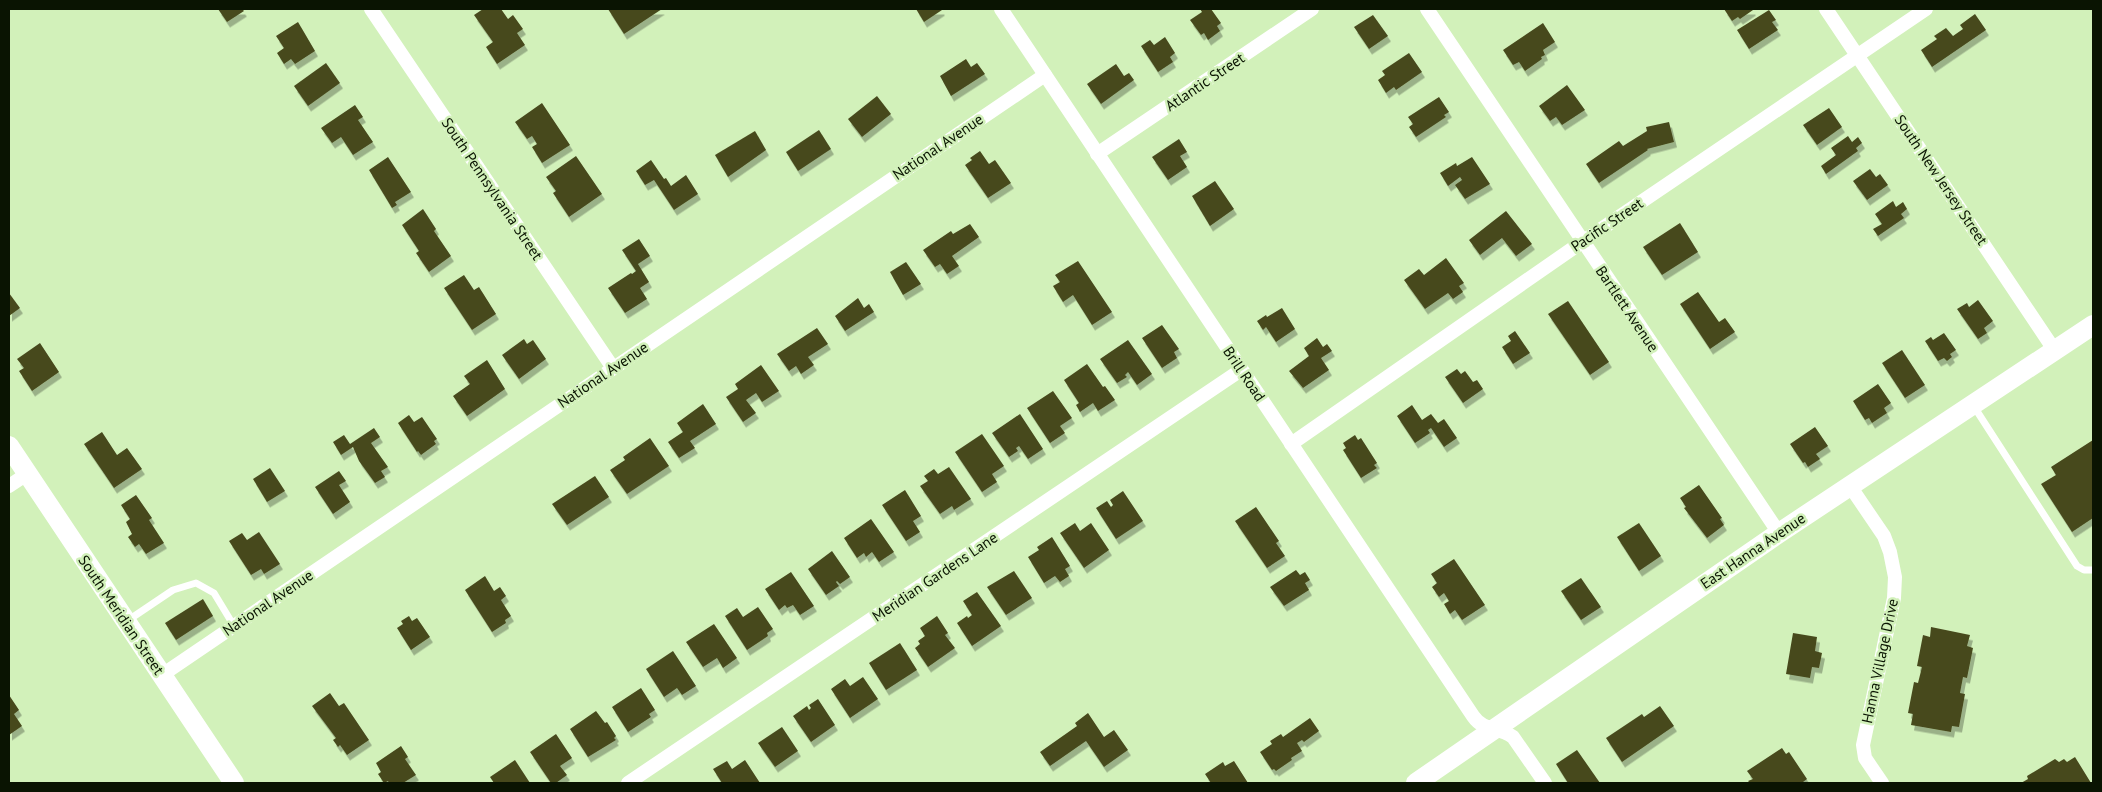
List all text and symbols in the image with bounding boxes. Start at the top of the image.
street label: Atlantic Street [1161,48,1248,115]
street label: National Avenue [889,109,987,184]
street label: South New Jersey Street [1891,111,1992,248]
street label: South Pennsylvania Street [438,114,547,264]
street label: Pacific Street [1567,194,1646,256]
street label: Bartlett Avenue [1592,262,1663,355]
street label: National Avenue [554,337,652,412]
street label: Brill Road [1219,343,1270,405]
street label: East Hanna Avenue [1697,508,1809,593]
street label: Meridian Gardens Lane [868,528,1001,626]
street label: South Meridian Street [74,551,168,678]
street label: National Avenue [219,565,317,640]
street label: Hanna Village Drive [1857,597,1902,725]

